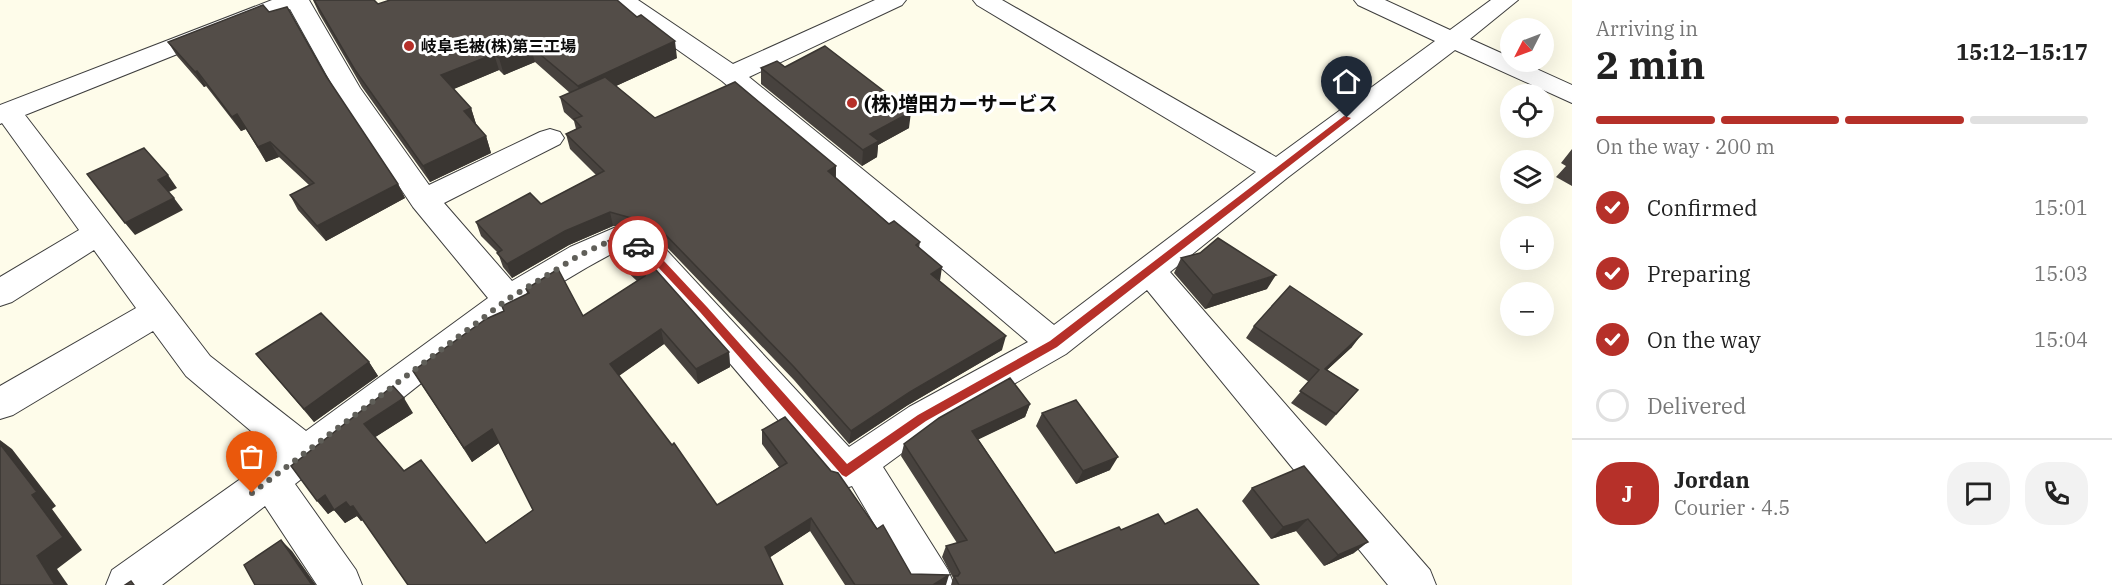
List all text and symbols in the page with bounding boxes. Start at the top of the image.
text: Arriving in [1596,15,1698,42]
north arrow [1500,18,1554,72]
map controls [1500,18,1554,336]
place label: 岐阜毛被(株)第三工場 [421,36,576,56]
text: 15:12–15:17 [1956,37,2088,66]
marker: 岐阜毛被(株)第三工場 [402,39,416,53]
text: 2 min [1596,39,1705,90]
pin [1321,56,1372,118]
icon: home [1330,65,1363,98]
button: locate [1500,84,1554,138]
place label: (株)増田カーサービス [864,90,1058,117]
marker: (株)増田カーサービス [845,96,859,110]
text: On the way · 200 m [1596,133,1775,160]
button: layers [1500,150,1554,204]
icon: check [1596,191,1629,224]
text: Confirmed [1647,193,1758,222]
text: 15:01 [2034,194,2088,221]
courier [608,216,668,276]
button: + [1500,216,1554,270]
icon: car [622,230,655,263]
icon: check [1596,257,1629,290]
text: Preparing [1647,259,1751,288]
text: 15:03 [2034,260,2088,287]
button: − [1500,282,1554,336]
icon: check [1596,323,1629,356]
text: On the way [1647,325,1761,354]
text: 15:04 [2034,326,2088,353]
text: Delivered [1647,391,1746,420]
pin [226,431,277,493]
icon: bag [235,440,268,473]
button: chat [1947,462,2010,525]
button: phone [2025,462,2088,525]
text: Jordan [1674,465,1750,494]
text: J [1622,479,1633,508]
text: Courier · 4.5 [1674,494,1790,521]

